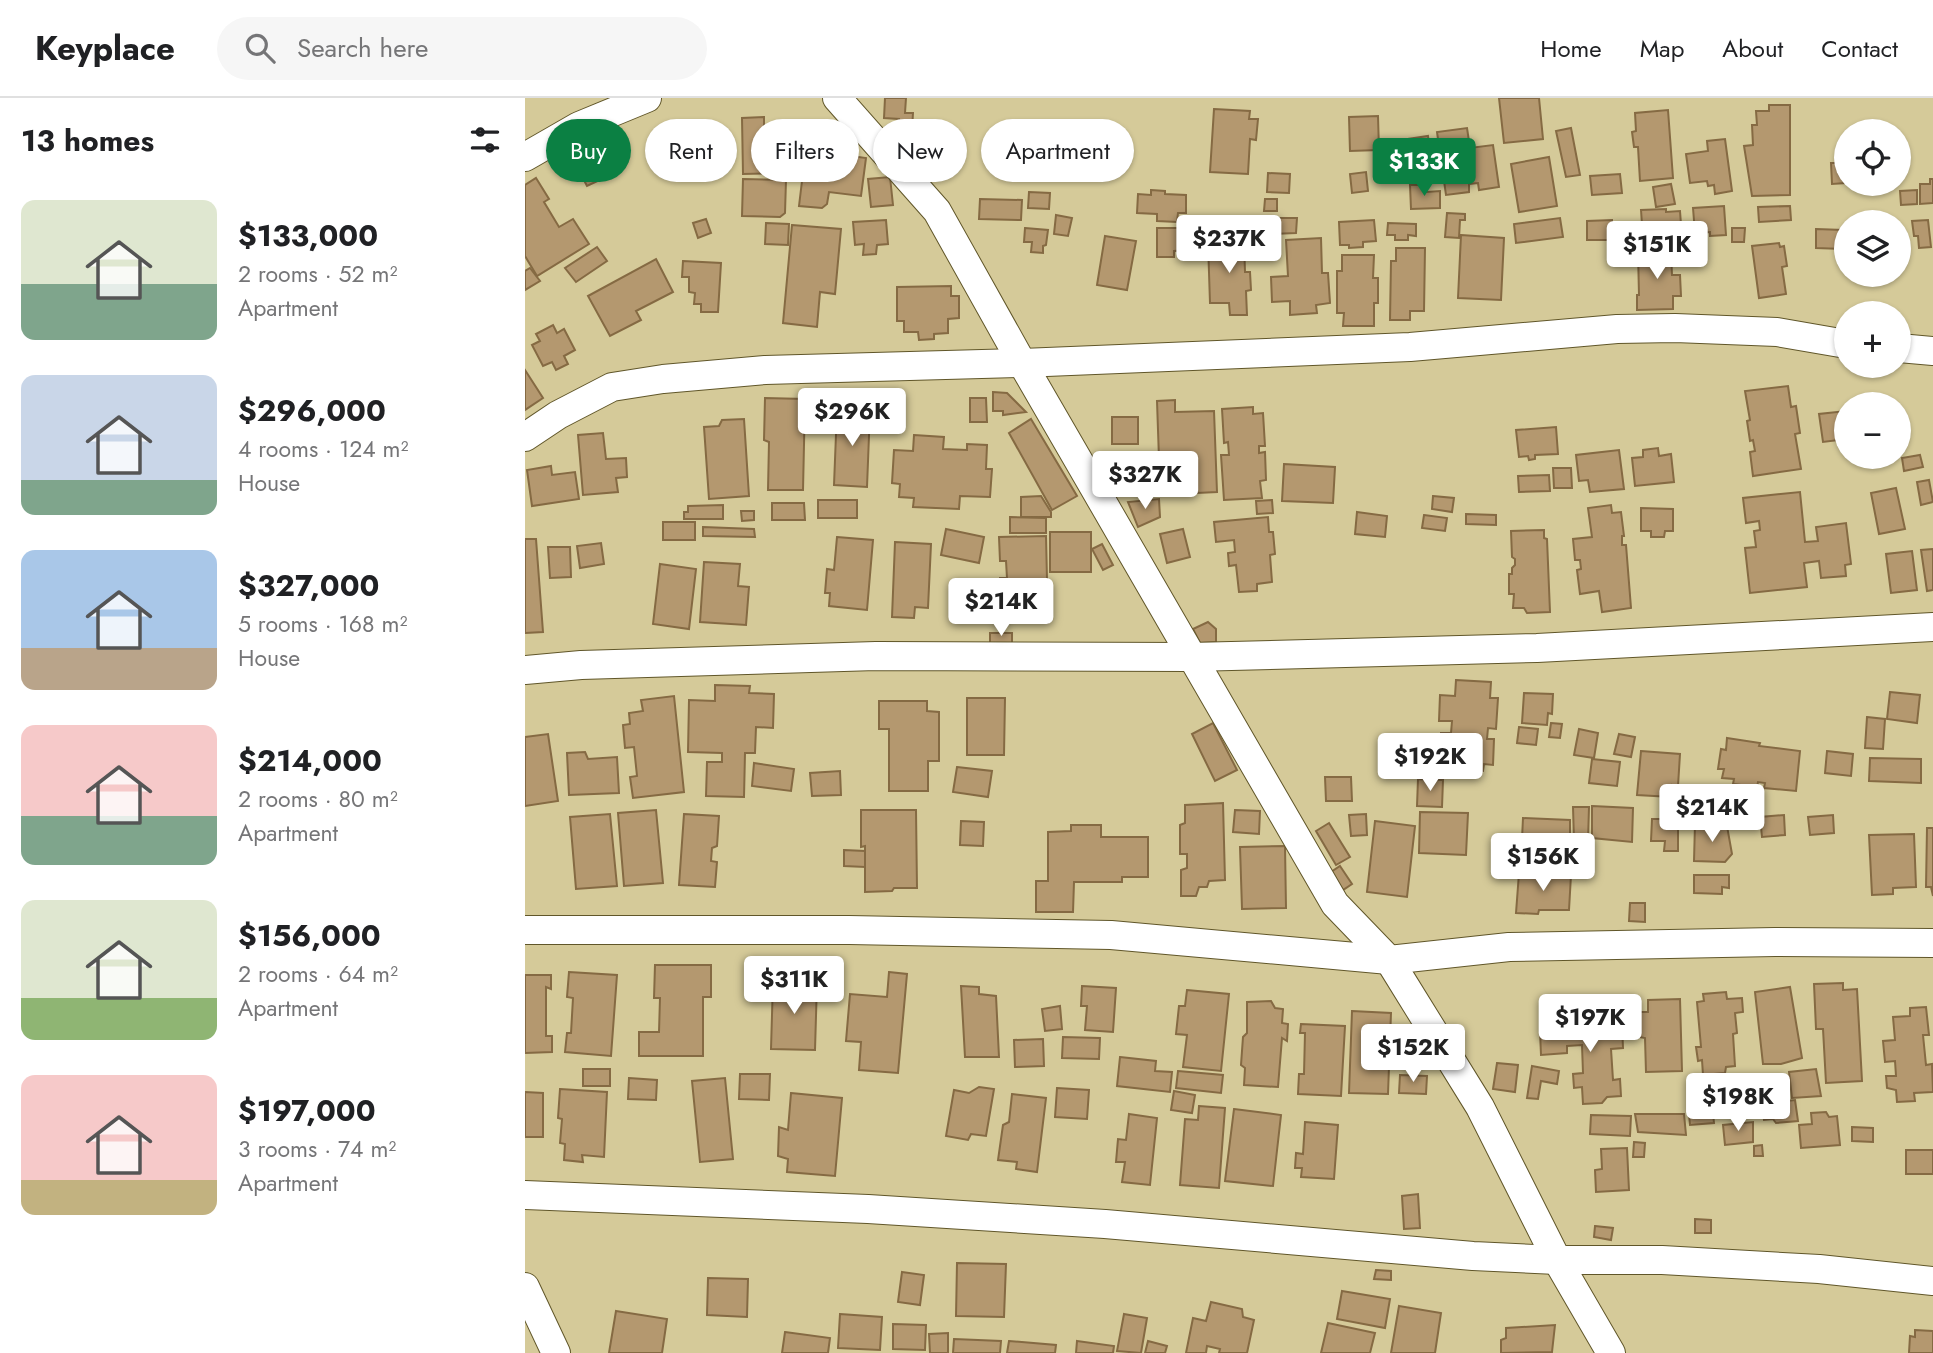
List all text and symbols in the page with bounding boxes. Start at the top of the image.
search box [217,17,707,80]
text: Keyplace [35,25,175,72]
icon: search [241,29,279,67]
text: Search here [297,29,428,67]
text: Home [1540,31,1602,66]
text: Map [1640,31,1684,66]
text: About [1722,31,1783,66]
text: Contact [1821,31,1898,66]
text: 13 homes [21,119,154,162]
chip: Buy [546,119,631,182]
chip: Rent [645,119,737,182]
chip: Filters [751,119,859,182]
chip: New [873,119,967,182]
chip: Apartment [981,119,1134,182]
map controls [1834,119,1911,469]
button: locate [1834,119,1911,196]
icon: filters [466,121,504,159]
pin: $133K [1375,139,1473,198]
text: $133K [1389,144,1459,178]
button: layers [1834,210,1911,287]
text: $133,000 [238,214,378,257]
pin: $237K [1180,216,1278,275]
text: $237K [1192,221,1266,255]
pin: $151K [1608,222,1706,281]
text: $151K [1623,227,1691,261]
icon: home [77,228,161,312]
text: 2 rooms · 52 m² [238,257,397,291]
text: Apartment [238,291,338,325]
button: + [1834,301,1911,378]
pin: $296K [803,388,901,448]
text: $296,000 [238,389,386,432]
button: − [1834,392,1911,469]
text: $296K [814,394,890,428]
icon: home [77,403,161,487]
text: 4 rooms · 124 m² [238,432,409,466]
pin: $327K [1096,452,1194,511]
text: $327K [1108,457,1182,491]
text: House [238,466,300,500]
text: $327,000 [238,564,379,607]
icon: home [77,578,161,662]
pin: $214K [952,578,1050,638]
text: $214K [964,584,1038,618]
text: 5 rooms · 168 m² [238,607,407,641]
text: House [238,641,300,675]
pin: $192K [1381,734,1479,793]
text: $214,000 [238,739,382,782]
text: $192K [1394,739,1466,773]
icon: home [77,753,161,837]
text: 2 rooms · 80 m² [238,782,398,816]
pin: $214K [1663,784,1761,844]
text: $214K [1675,790,1749,824]
text: Apartment [238,816,338,850]
pin: $156K [1494,834,1592,893]
text: $156K [1507,839,1579,873]
text: $156,000 [238,914,381,957]
icon: home [77,928,161,1012]
pin: $311K [745,956,843,1016]
text: 2 rooms · 64 m² [238,957,398,991]
text: $311K [760,962,828,996]
text: Apartment [238,991,338,1025]
pin: $197K [1541,995,1639,1054]
text: $197K [1555,1000,1625,1034]
pin: $152K [1364,1024,1462,1084]
text: $152K [1377,1030,1449,1064]
pin: $198K [1689,1074,1787,1133]
text: $198K [1702,1079,1774,1113]
text: $197,000 [238,1089,376,1132]
icon: home [77,1103,161,1187]
text: 3 rooms · 74 m² [238,1132,396,1166]
text: Apartment [238,1166,338,1200]

